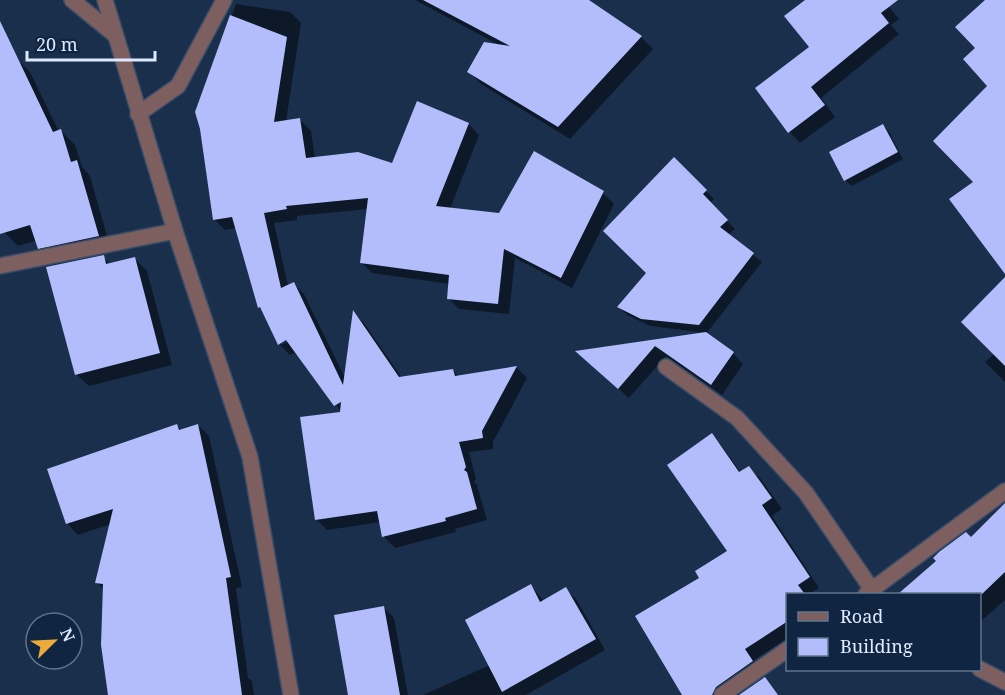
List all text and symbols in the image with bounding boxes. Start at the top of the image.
scale bar [27,24,154,62]
text: 20 m [36,32,78,56]
legend [786,593,981,671]
text: Road [840,604,883,628]
north arrow [24,611,84,671]
text: N [55,625,80,645]
text: Building [840,634,913,658]

